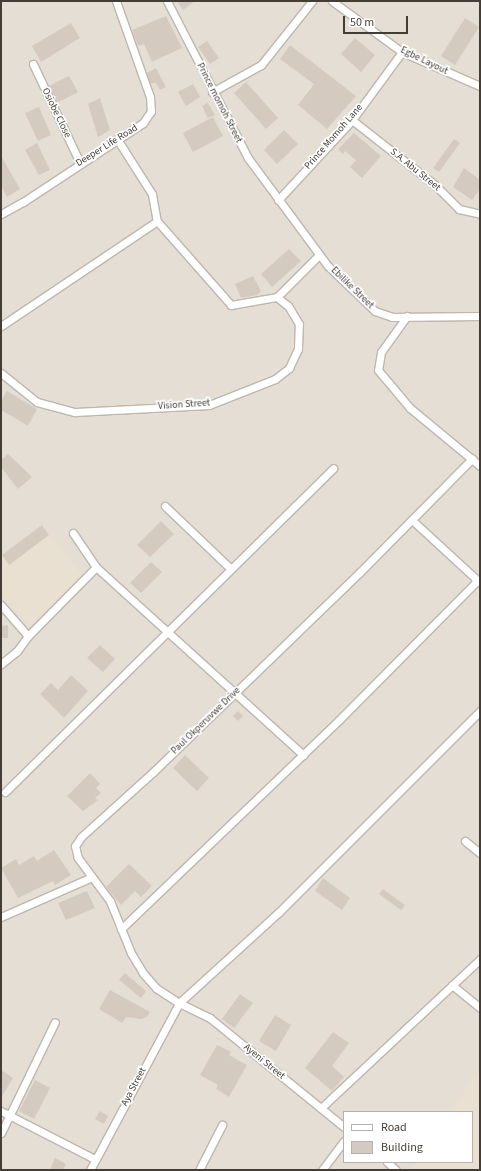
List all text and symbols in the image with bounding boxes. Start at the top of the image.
scale bar [345,8,410,34]
text: 50 m [350,14,374,31]
street label: Egbe Layout [398,44,450,78]
street label: Prince momoh Street [194,61,244,145]
street label: Osiobe Close [39,86,73,140]
street label: Prince Momoh Lane [302,102,366,172]
street label: Deeper Life Road [74,122,140,170]
street label: S.A. Abu Street [387,146,443,194]
street label: Ebilike Street [328,265,376,311]
street label: Vision Street [158,397,210,413]
street label: Paul Okperuvwe Drive [169,685,243,757]
street label: Ayeni Street [241,1042,287,1082]
street label: Aya Street [119,1066,149,1108]
legend [343,1111,473,1163]
text: Road [381,1119,407,1136]
text: Building [381,1139,423,1156]

